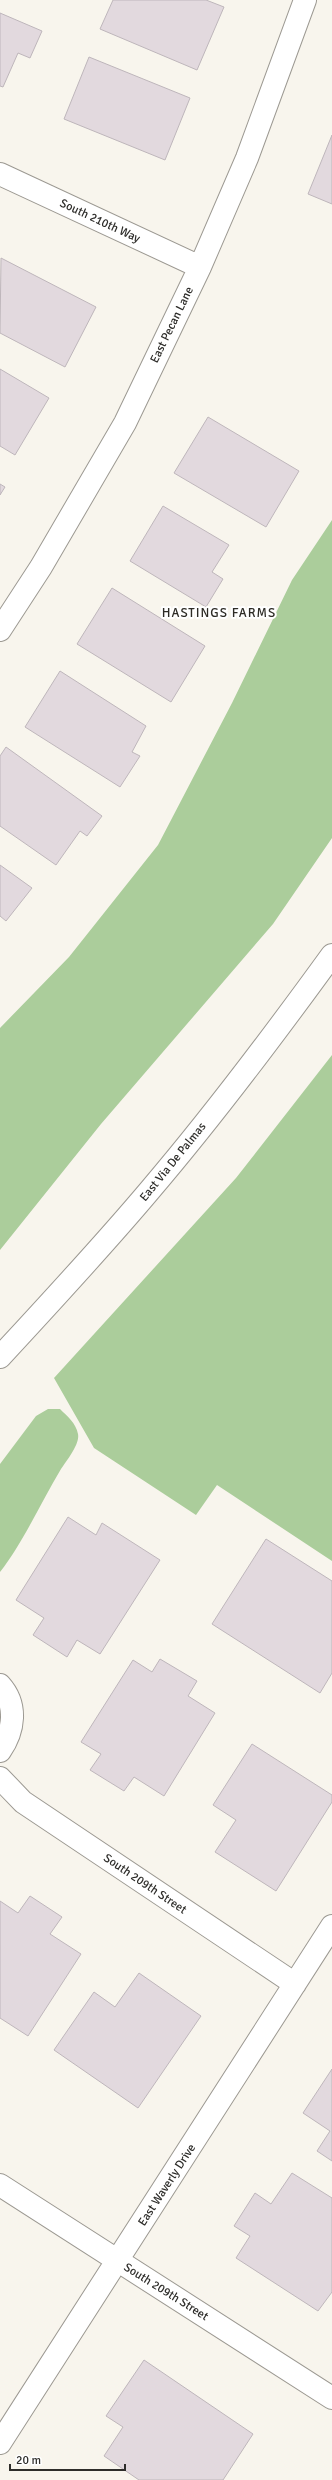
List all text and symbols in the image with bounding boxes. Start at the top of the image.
street label: South 210th Way [57,196,143,246]
street label: East Pecan Lane [147,284,197,366]
district label: HASTINGS FARMS [162,605,276,621]
street label: East Via De Palmas [137,1119,209,1205]
street label: South 209th Street [101,1851,189,1917]
street label: East Waverly Drive [135,2141,199,2229]
street label: South 209th Street [121,2260,211,2324]
scale bar [10,2446,125,2472]
text: 20 m [16,2453,41,2468]

